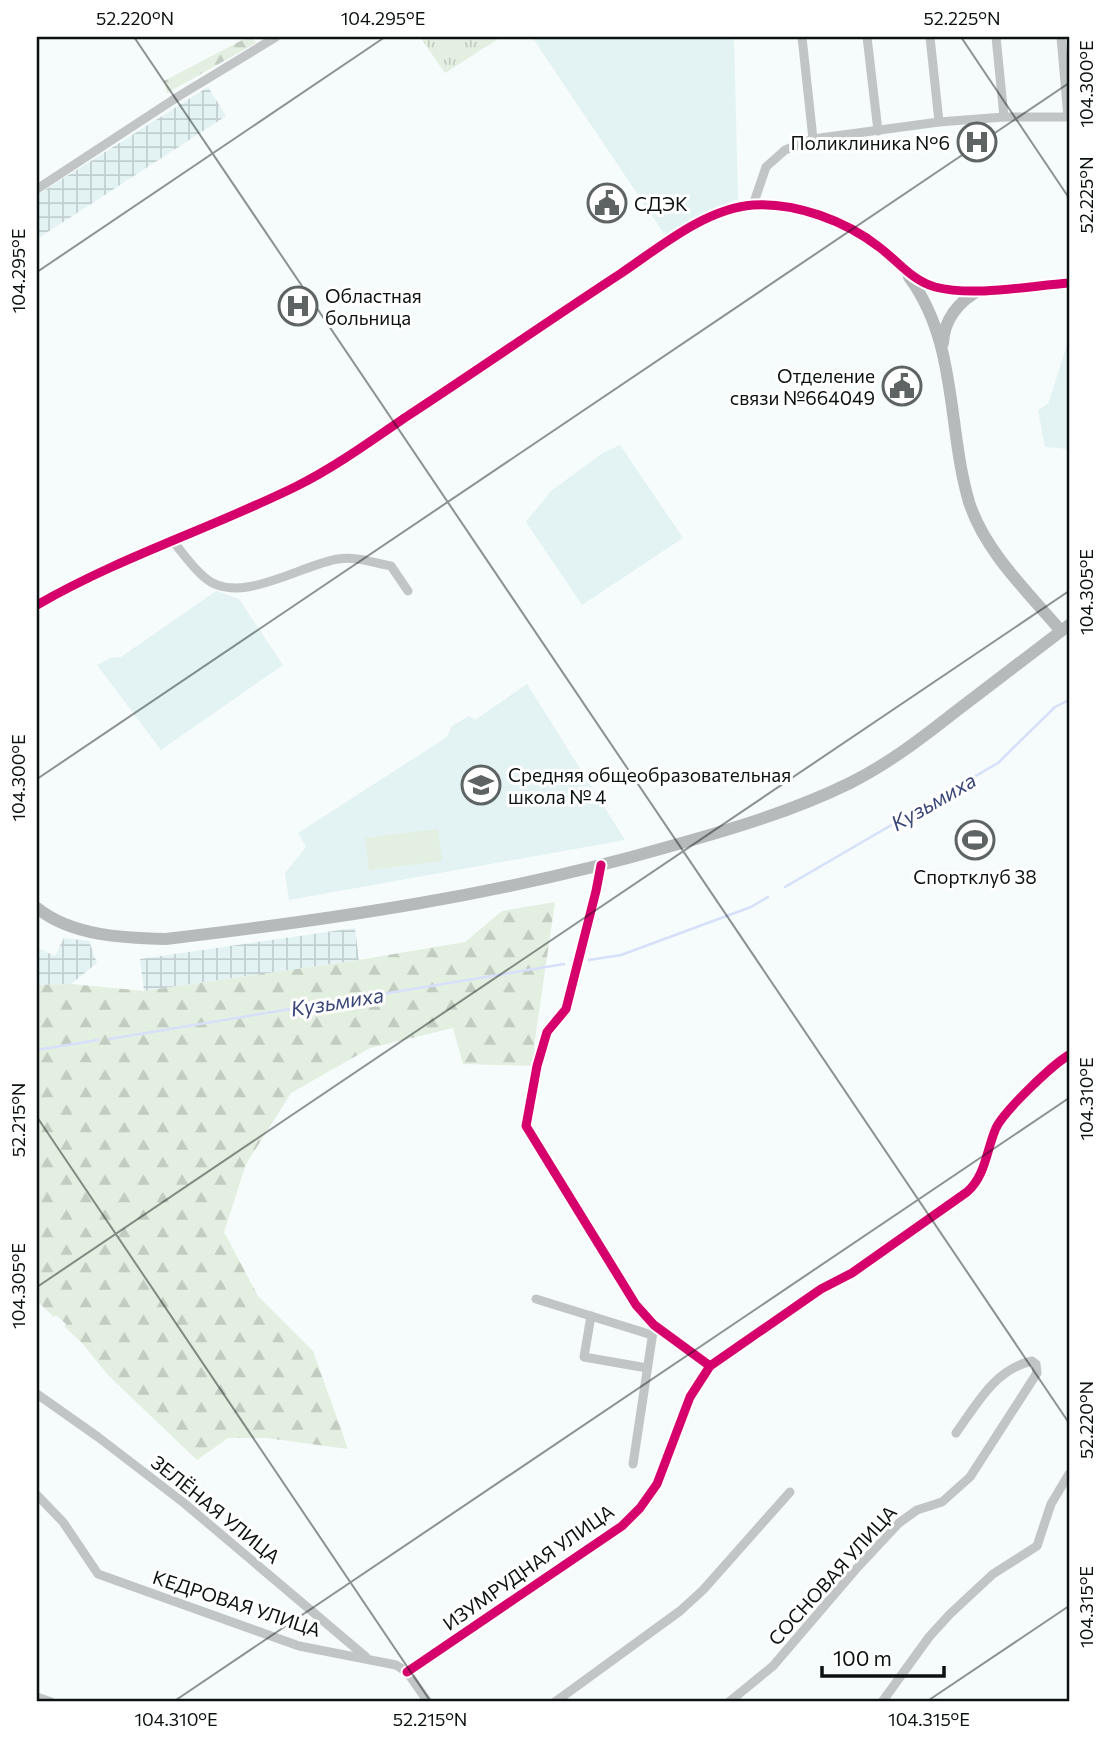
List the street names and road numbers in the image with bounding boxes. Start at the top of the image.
street label: ЗЕЛЁНАЯ УЛИЦА [147,1450,285,1568]
street label: ИЗУМРУДНАЯ УЛИЦА [438,1499,618,1635]
street label: СОСНОВАЯ УЛИЦА [763,1500,901,1650]
street label: КЕДРОВАЯ УЛИЦА [150,1565,324,1641]

